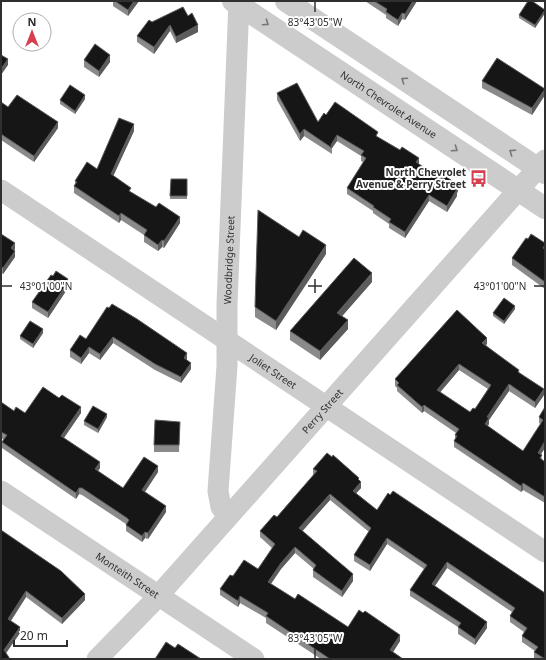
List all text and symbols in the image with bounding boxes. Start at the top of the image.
north arrow [12,12,52,52]
text: N [28,14,36,29]
text: 83°43'05"W [288,15,343,29]
one-way arrow [261,18,268,25]
street label: North Chevrolet Avenue [338,67,440,142]
one-way arrow [401,77,408,84]
one-way arrow [451,144,458,151]
one-way arrow [510,149,517,156]
place label: North Chevrolet Avenue & Perry Street [356,165,467,191]
bus stop icon: North Chevrolet Avenue & Perry Street [469,168,489,188]
street label: Woodbridge Street [220,215,238,305]
text: 43°01'00"N [20,279,72,293]
text: 43°01'00"N [474,279,526,293]
street label: Joliet Street [246,350,300,392]
street label: Perry Street [298,385,346,437]
street label: Monteith Street [93,549,162,601]
scale bar [14,622,67,648]
text: 20 m [20,627,48,644]
text: 83°43'05"W [288,631,343,645]

